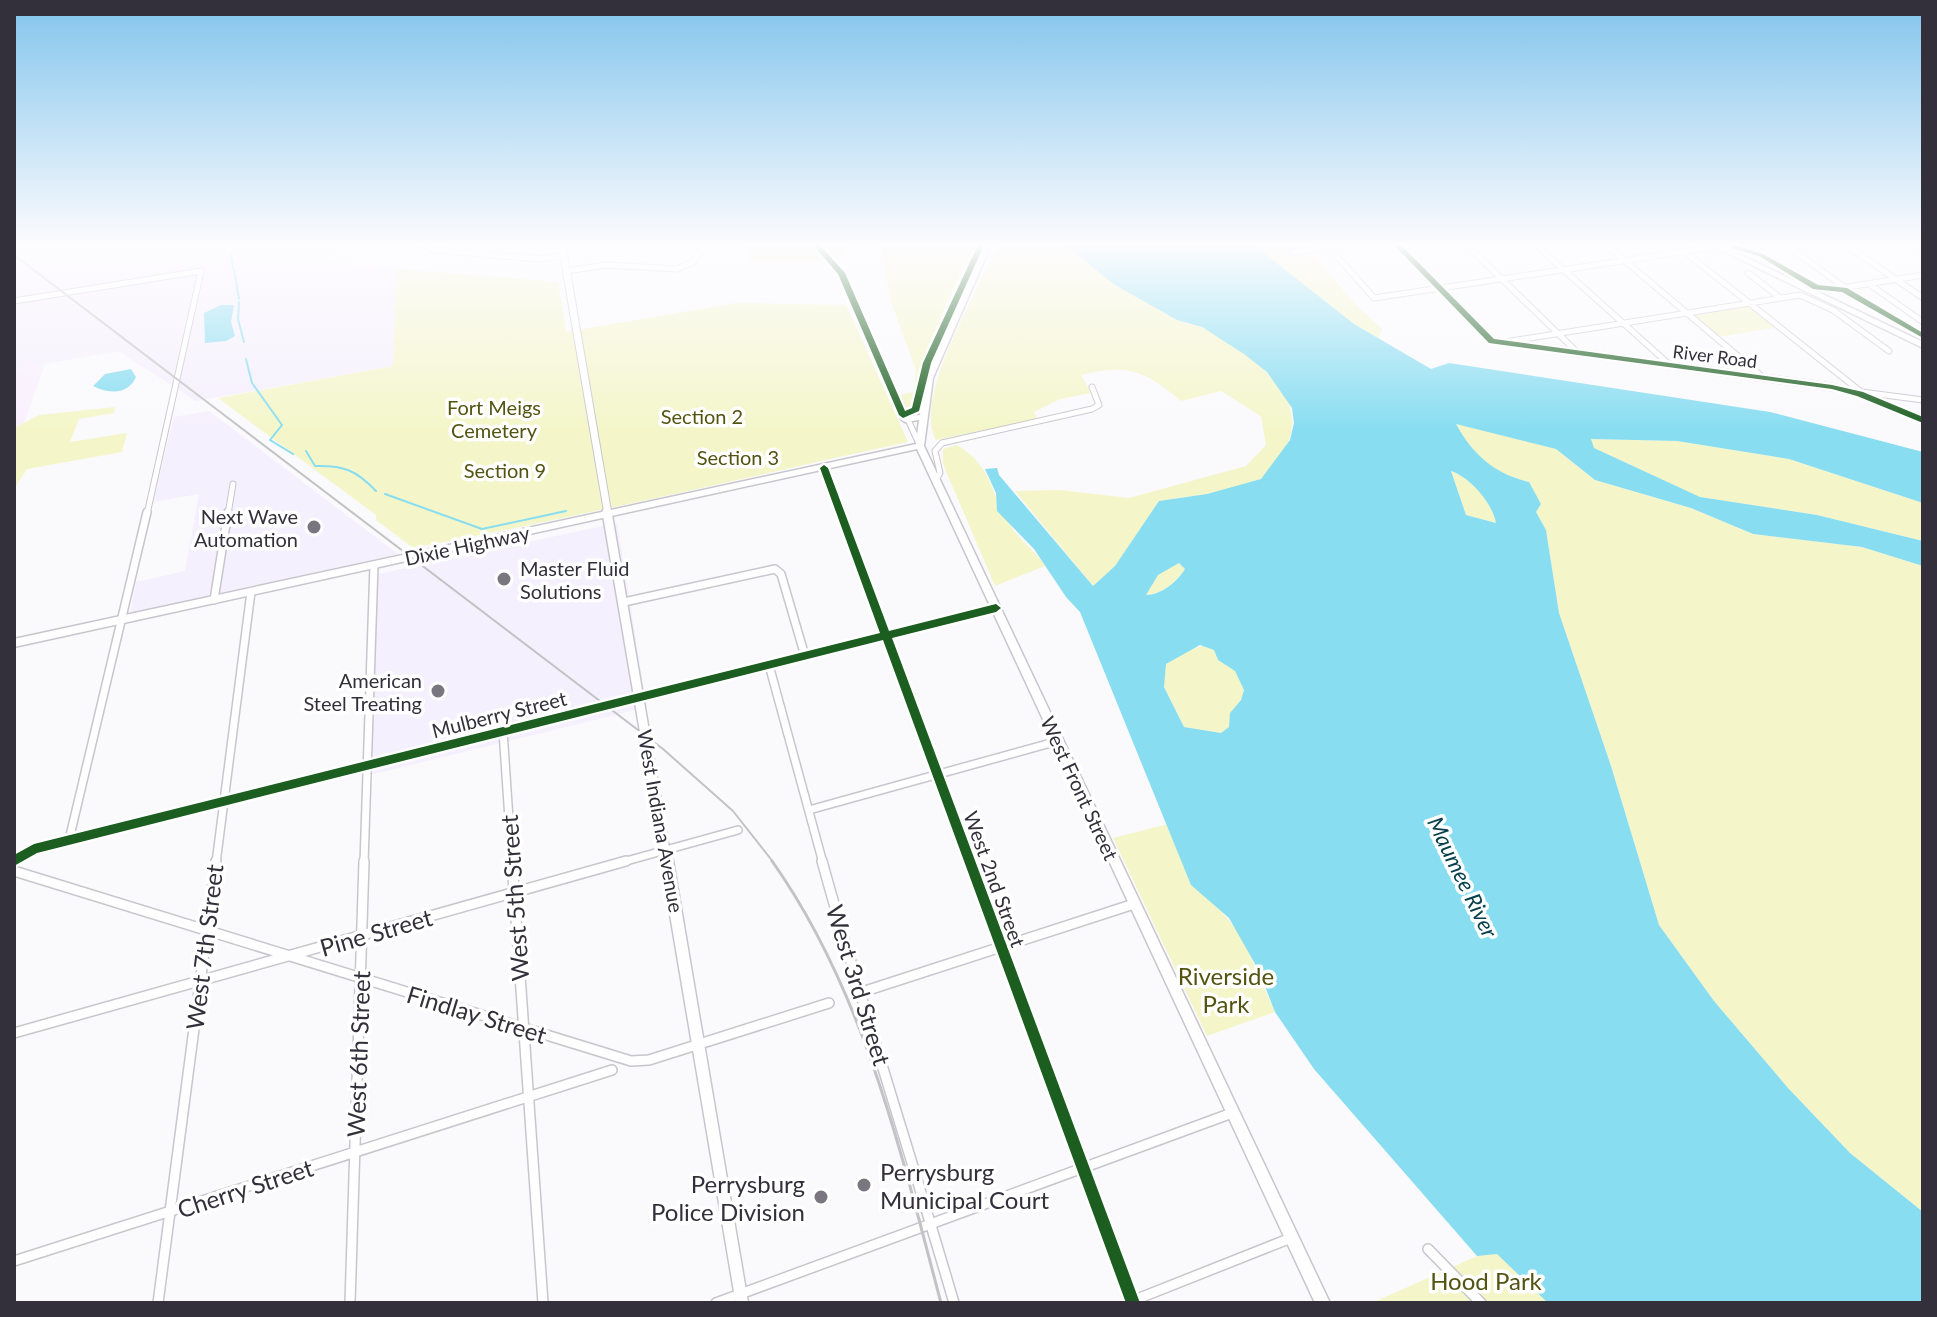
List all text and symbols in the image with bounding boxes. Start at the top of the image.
street label: River Road [1672,340,1758,372]
park label: Fort Meigs Cemetery [447,395,541,442]
park label: Section 2 [661,404,743,428]
park label: Section 3 [697,445,779,469]
park label: Section 9 [464,458,546,482]
place label: Next Wave Automation [194,504,298,551]
marker: Next Wave Automation [305,518,323,536]
street label: Dixie Highway [402,520,532,570]
place label: Master Fluid Solutions [520,556,630,603]
marker: Master Fluid Solutions [495,570,513,588]
place label: American Steel Treating [303,668,422,715]
marker: American Steel Treating [429,682,447,700]
street label: Mulberry Street [429,686,569,742]
street label: West Front Street [1036,712,1124,864]
street label: West Indiana Avenue [633,728,689,914]
street label: West 2nd Street [959,808,1031,950]
water label: Maumee River [1422,812,1504,942]
street label: West 5th Street [494,814,534,982]
street label: West 7th Street [179,862,229,1031]
street label: West 3rd Street [821,901,897,1069]
street label: Pine Street [316,902,436,962]
park label: Riverside Park [1178,961,1274,1018]
street label: West 6th Street [341,970,375,1138]
street label: Findlay Street [404,979,551,1049]
street label: Cherry Street [174,1152,317,1224]
place label: Perrysburg Municipal Court [880,1157,1050,1214]
place label: Perrysburg Police Division [651,1169,805,1226]
marker: Perrysburg Municipal Court [855,1176,873,1194]
marker: Perrysburg Police Division [812,1188,830,1206]
park label: Hood Park [1430,1266,1543,1295]

